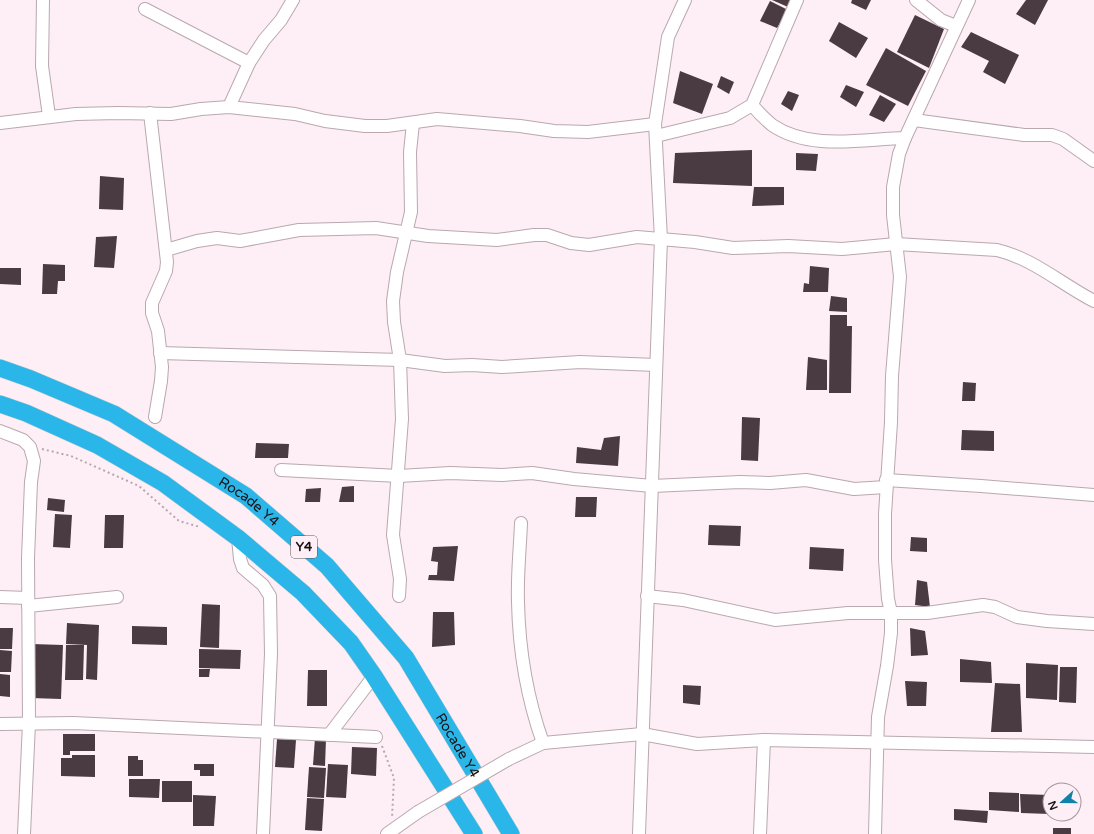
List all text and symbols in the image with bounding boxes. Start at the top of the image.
street label: Rocade Y4 [216,473,283,530]
road number: Y4 [291,536,317,558]
street label: Rocade Y4 [432,710,484,780]
north arrow [1042,782,1082,822]
text: N [1045,799,1061,812]

